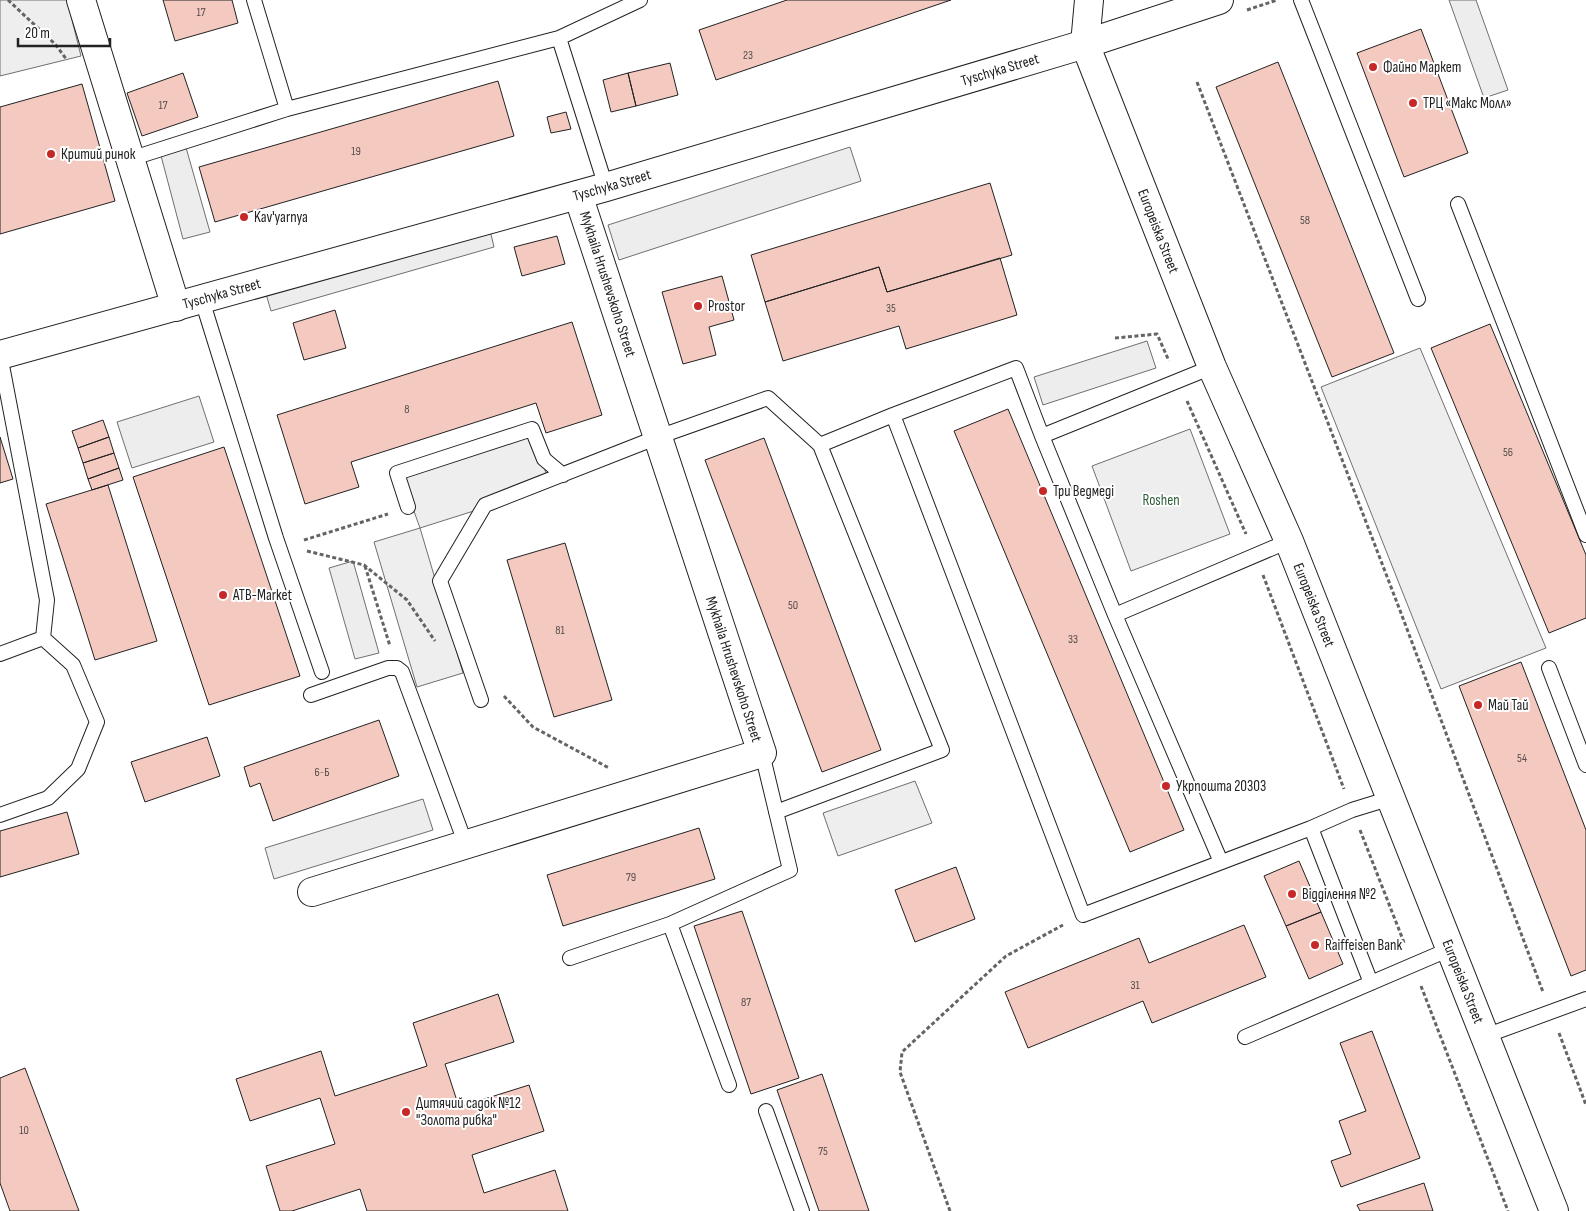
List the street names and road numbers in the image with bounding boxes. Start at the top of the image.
street label: Tyschyka Street [959,49,1042,90]
street label: Tyschyka Street [571,165,654,206]
street label: Europeiska Street [1133,186,1183,276]
street label: Mykhaila Hrushevskoho Street [575,209,640,360]
street label: Tyschyka Street [180,274,263,314]
street label: Europeiska Street [1289,560,1339,650]
street label: Mykhaila Hrushevskoho Street [701,594,766,745]
street label: Europeiska Street [1438,937,1488,1027]

